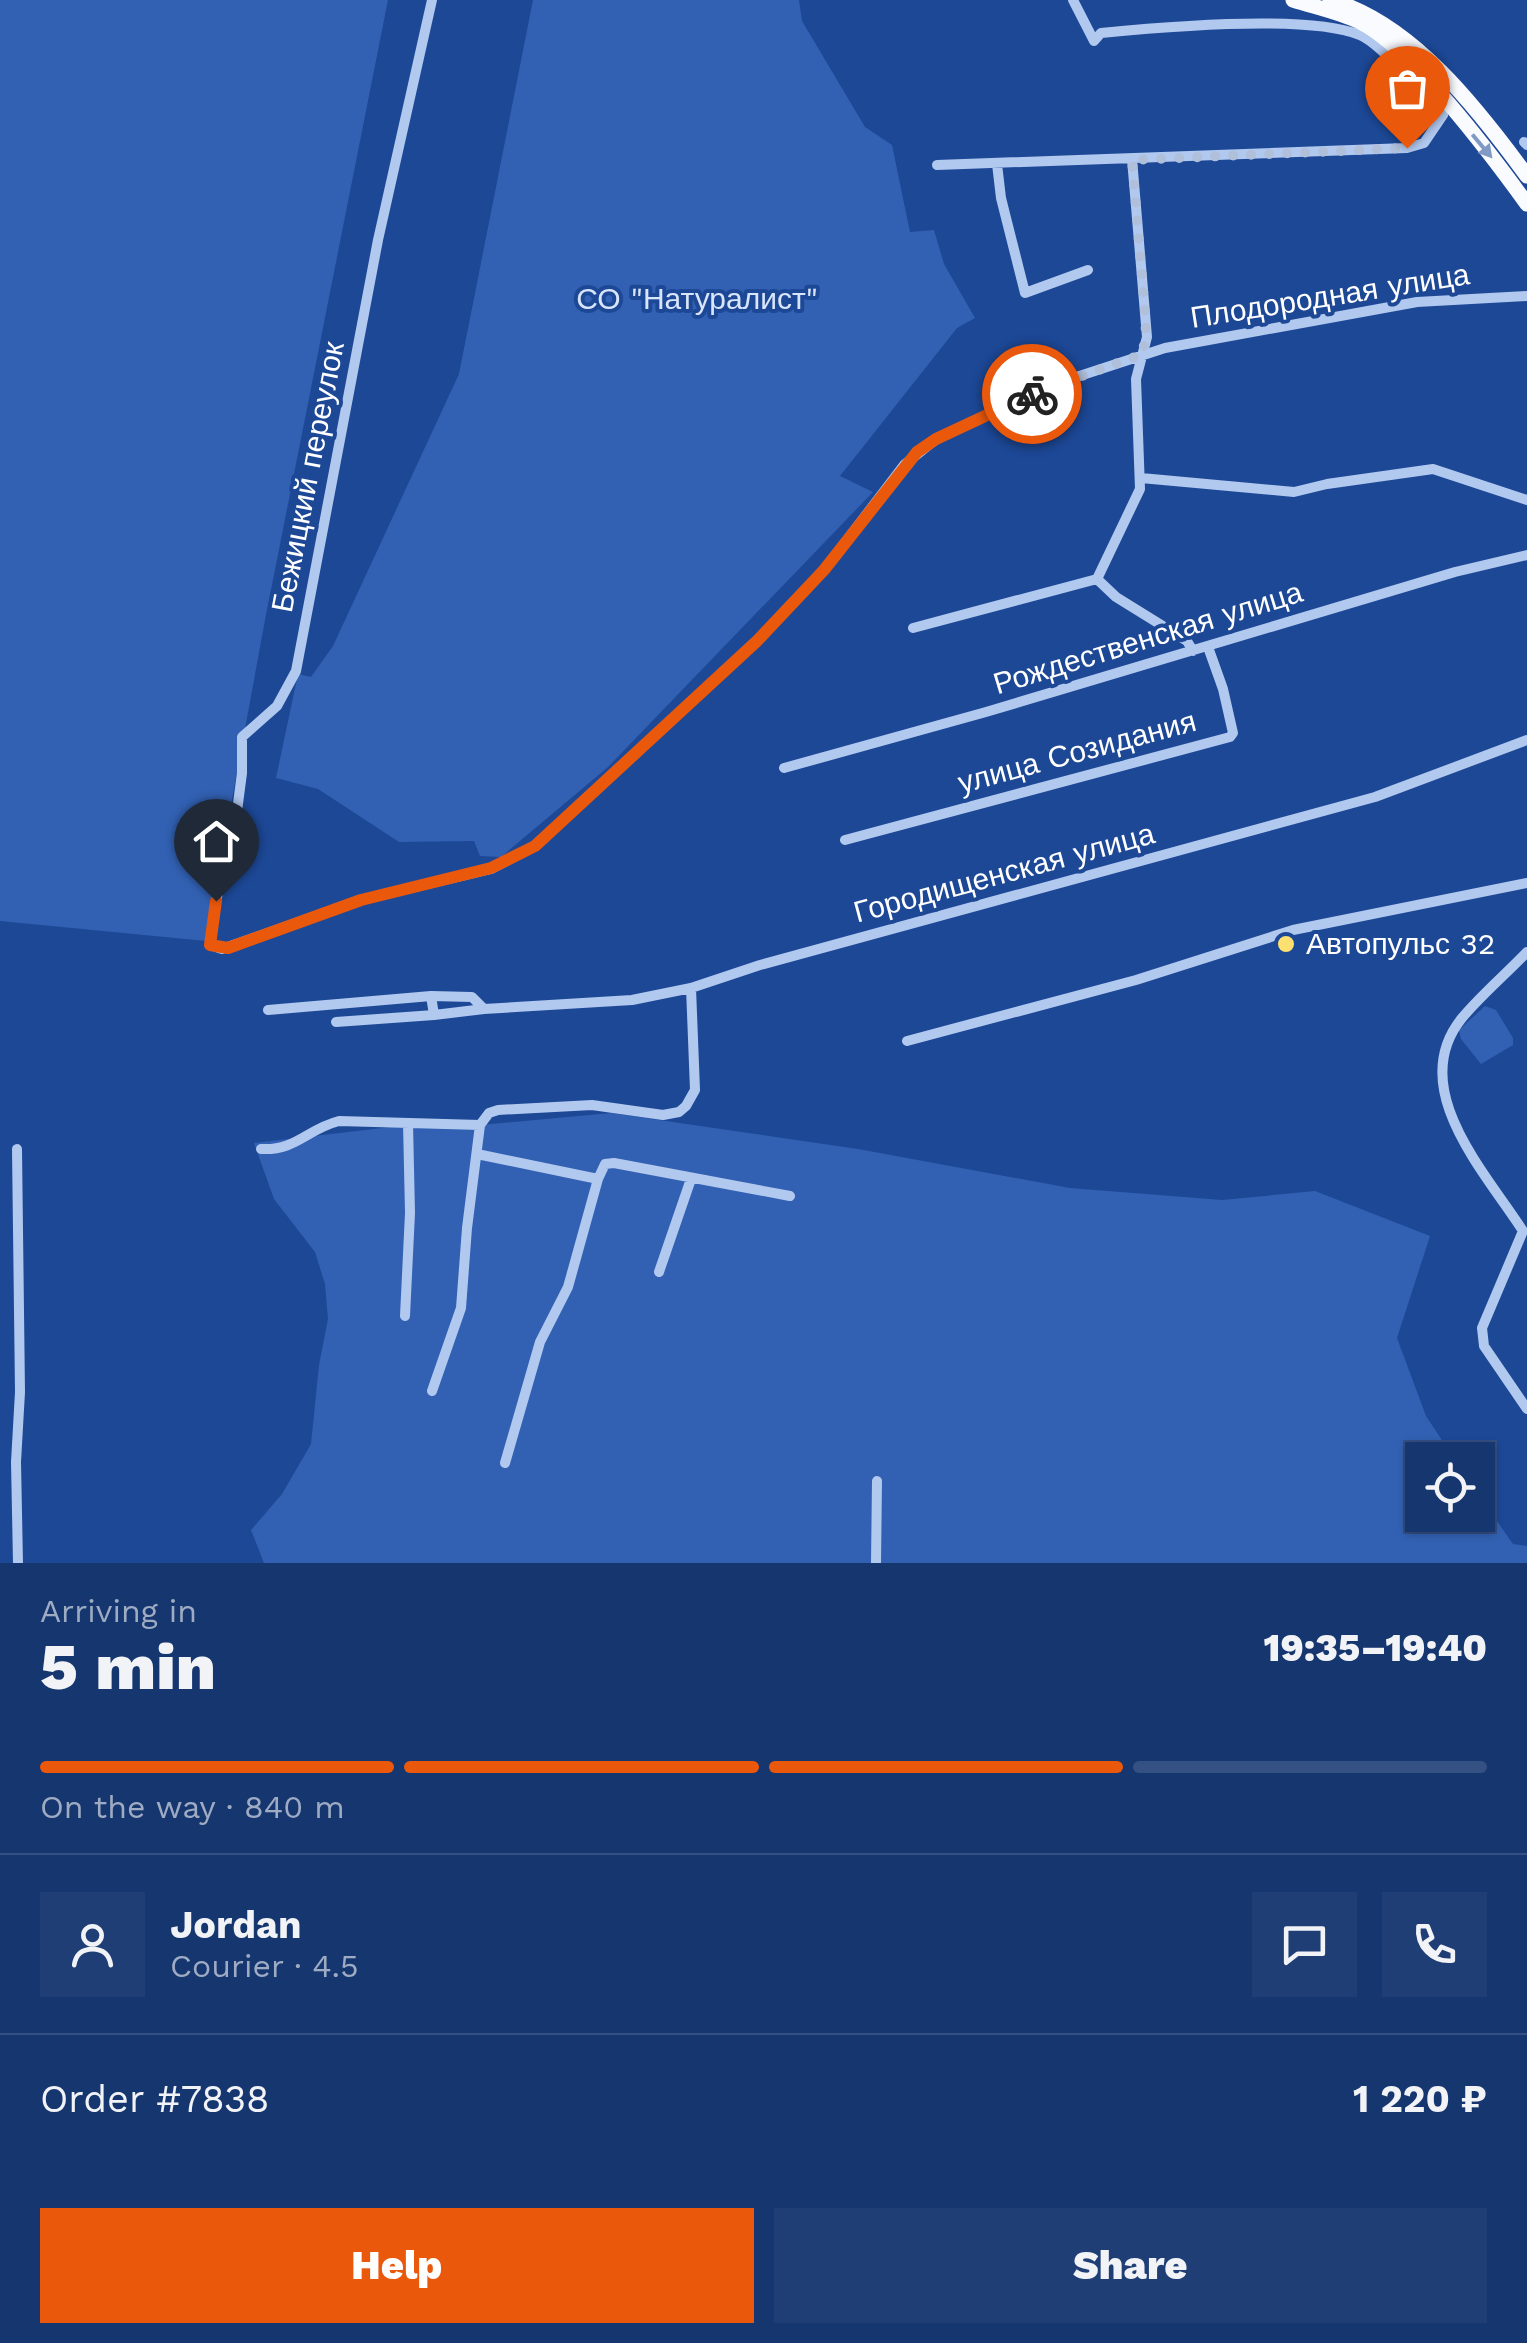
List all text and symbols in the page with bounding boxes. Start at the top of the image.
pin [1365,46,1450,149]
icon: bag [1380,61,1435,116]
one-way arrow [1471,133,1492,158]
street label: Плодородная улица [1188,256,1472,335]
park label: СО "Натуралист" [576,281,818,316]
street label: Бежицкий переулок [264,338,351,615]
courier [982,344,1082,444]
icon: bike [1005,367,1060,422]
street label: Рождественская улица [989,574,1307,701]
street label: улица Созидания [954,703,1200,800]
pin [174,799,259,902]
icon: home [189,814,244,869]
street label: Городищенская улица [850,815,1158,930]
place label: Автопульс 32 [1306,926,1495,961]
marker: Автопульс 32 [1275,933,1297,955]
map controls [1405,1442,1495,1532]
button: locate [1405,1442,1495,1532]
text: Arriving in [40,1592,197,1630]
text: 19:35–19:40 [1263,1626,1487,1670]
text: 5 min [40,1629,216,1705]
text: On the way · 840 m [40,1788,345,1826]
button: person [40,1892,145,1997]
button: chat [1252,1892,1357,1997]
button: phone [1382,1892,1487,1997]
text: Jordan [170,1903,302,1947]
text: Courier · 4.5 [170,1947,359,1985]
text: Order #7838 [40,2077,270,2121]
text: 1 220 ₽ [1353,2077,1487,2121]
button: Help [40,2208,754,2323]
button: Share [774,2208,1487,2323]

